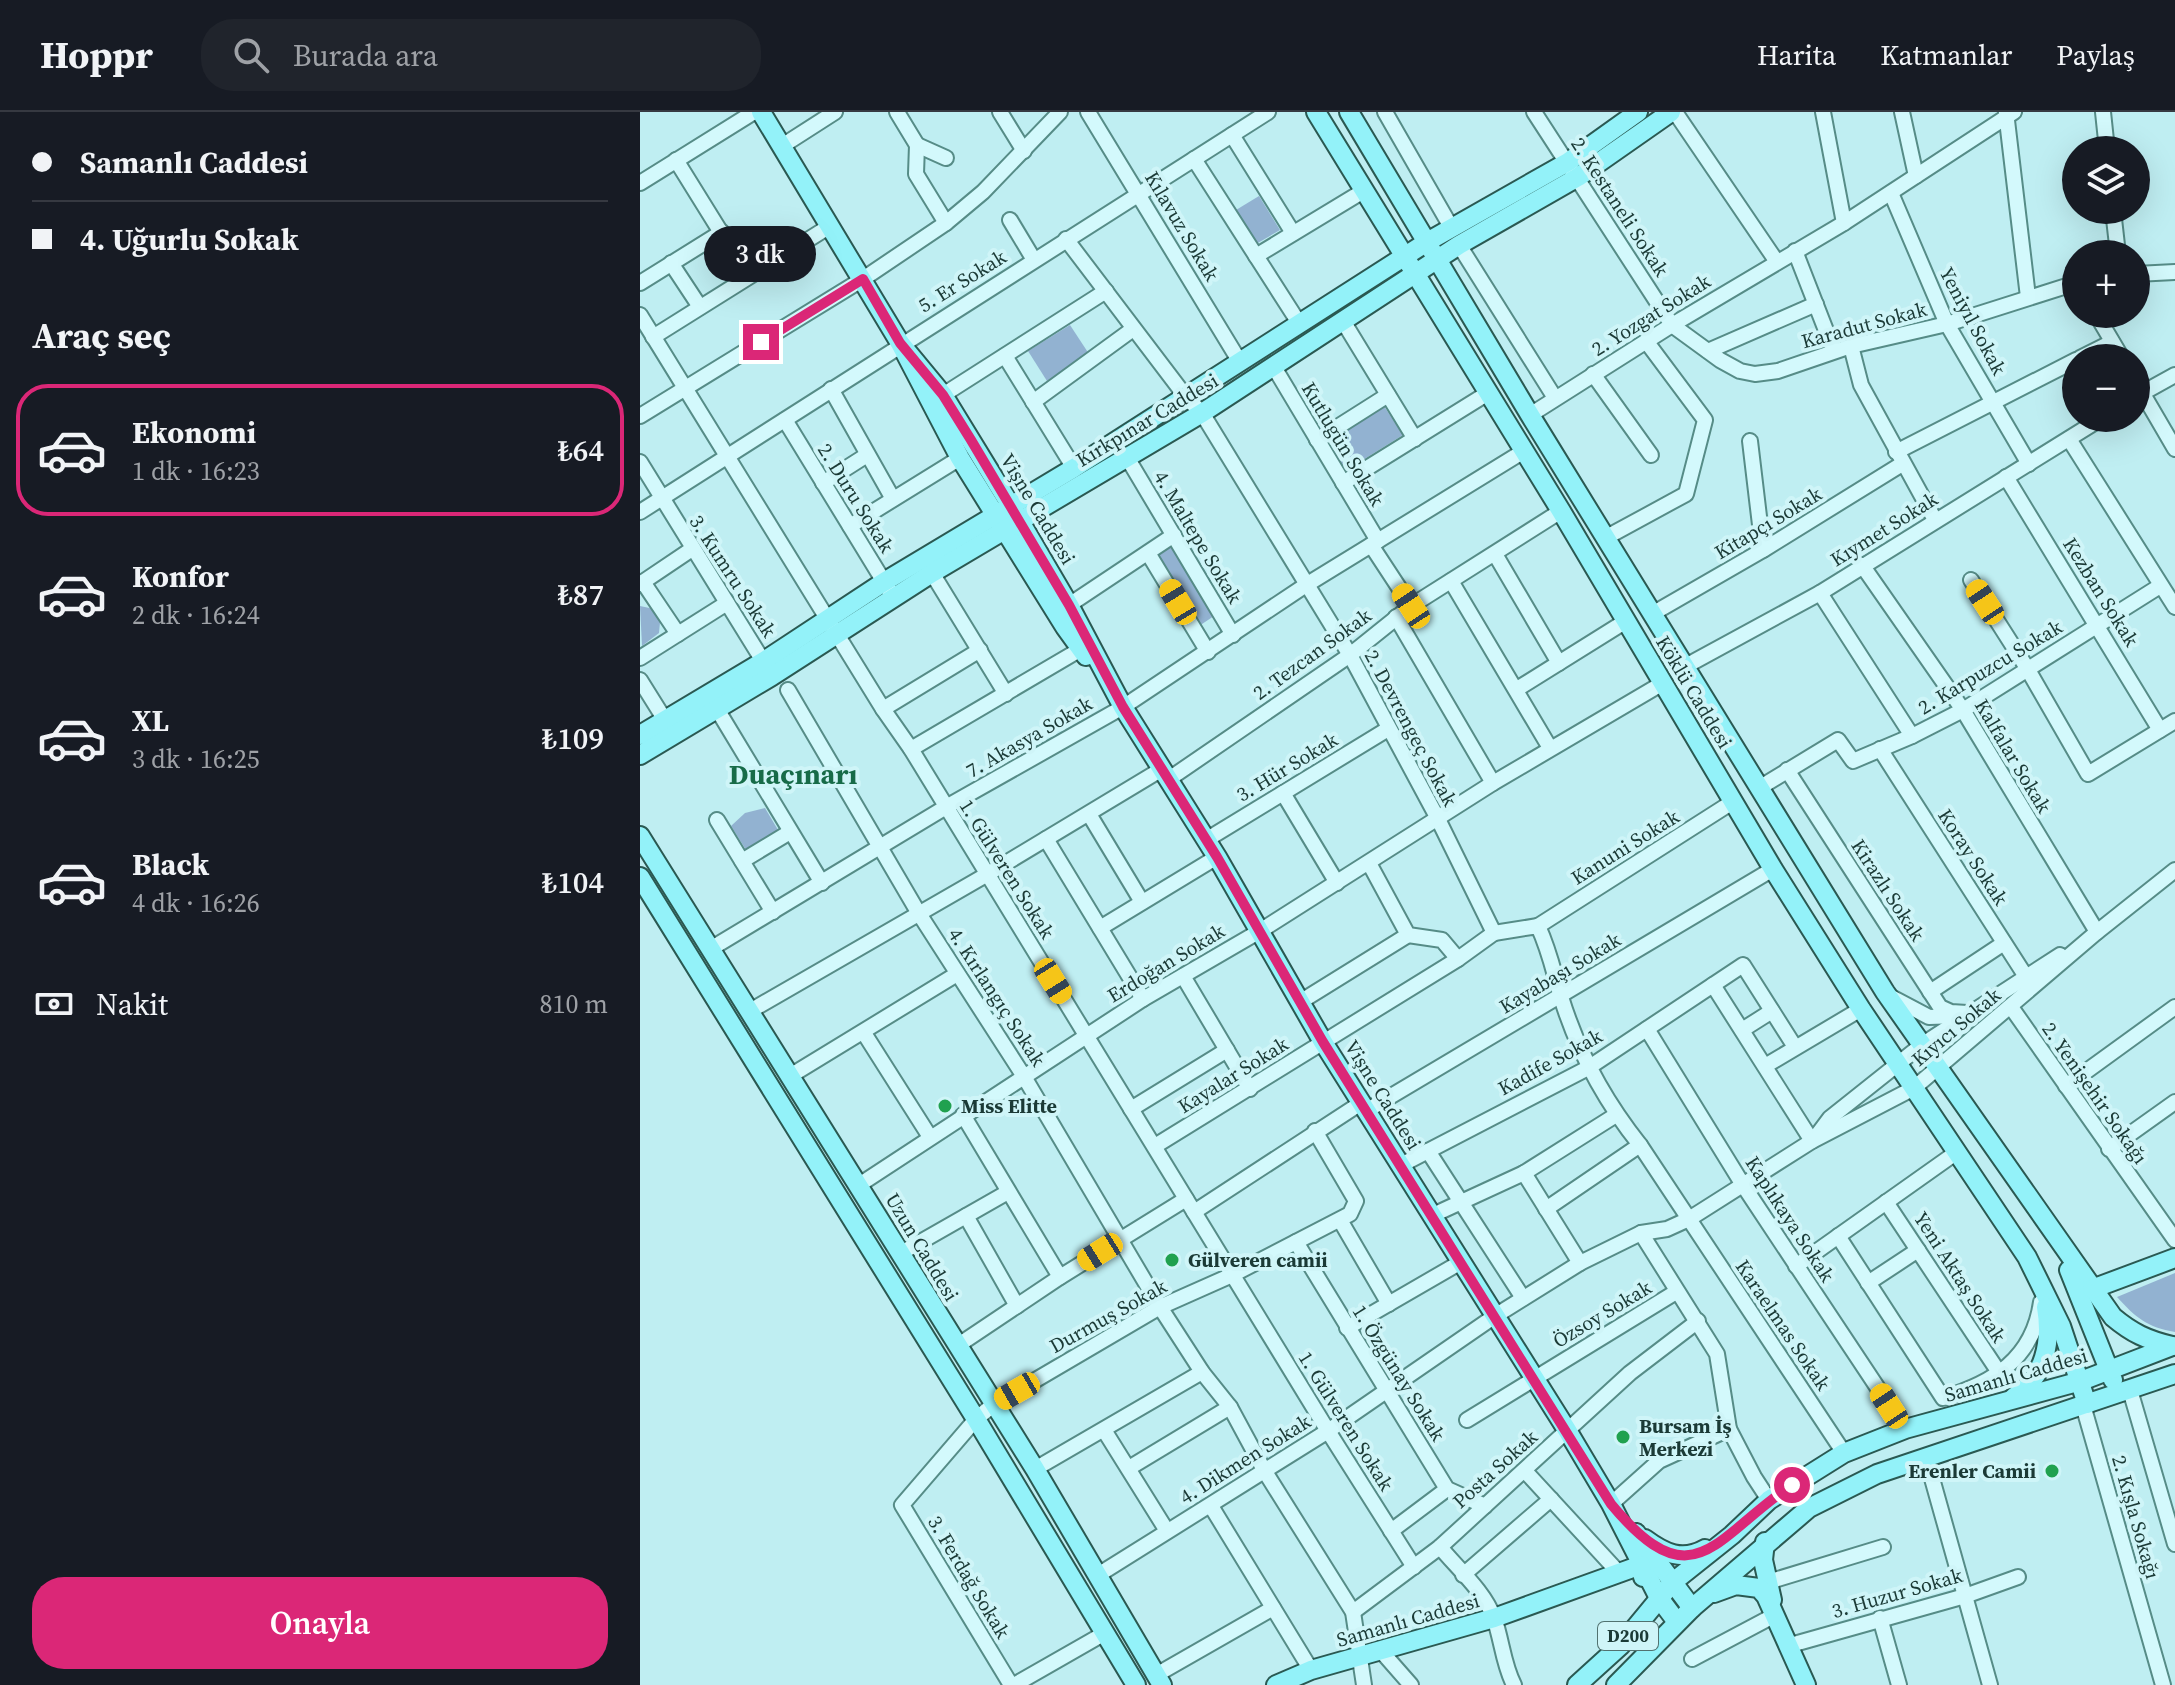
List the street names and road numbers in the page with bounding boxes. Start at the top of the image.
street label: 2. Kestaneli Sokak [1564,132,1676,282]
street label: Kılavuz Sokak [1138,166,1226,286]
street label: 5. Er Sokak [913,243,1011,319]
street label: Yeniyıl Sokak [1933,262,2013,380]
street label: 2. Yozgat Sokak [1586,267,1716,363]
street label: Karadut Sokak [1798,295,1930,355]
street label: Kırkpınar Caddesi [1071,366,1223,474]
street label: Kutlugün Sokak [1295,377,1391,511]
street label: 2. Duru Sokak [811,438,901,558]
street label: Vişne Caddesi [994,448,1082,570]
street label: 4. Maltepe Sokak [1147,465,1249,609]
street label: Kitapçı Sokak [1709,480,1827,566]
street label: Kıymet Sokak [1825,485,1943,573]
street label: 3. Kumru Sokak [683,509,783,643]
street label: Kezban Sokak [2056,532,2146,652]
street label: 2. Tezcan Sokak [1247,602,1377,706]
street label: 2. Karpuzcu Sokak [1913,613,2067,721]
street label: Köklü Caddesi [1649,630,1739,754]
street label: 2. Devrengeç Sokak [1358,645,1464,811]
street label: 7. Akasya Sokak [961,689,1097,785]
street label: Kalfalar Sokak [1968,694,2058,818]
street label: 3. Hür Sokak [1231,726,1343,808]
street label: 1. Gülveren Sokak [953,794,1061,944]
street label: Kanuni Sokak [1566,803,1684,891]
street label: Koray Sokak [1931,803,2015,911]
street label: Kirazlı Sokak [1845,834,1931,947]
street label: Erdoğan Sokak [1102,917,1230,1009]
street label: 4. Kırlangıç Sokak [942,922,1052,1072]
street label: Kayabaşı Sokak [1494,926,1626,1020]
street label: Kıyıcı Sokak [1905,981,2007,1073]
street label: 2. Yenişehir Sokağı [2036,1016,2154,1170]
street label: Kadife Sokak [1493,1022,1607,1102]
street label: Kayalar Sokak [1172,1030,1294,1120]
street label: Vişne Caddesi [1338,1035,1428,1155]
street label: Kaplıkaya Sokak [1739,1151,1841,1288]
street label: Uzun Caddesi [879,1188,965,1306]
street label: Yeni Aktaş Sokak [1907,1206,2013,1348]
street label: Karaelmas Sokak [1729,1254,1837,1396]
street label: Durmuş Sokak [1044,1272,1172,1360]
street label: Özsoy Sokak [1547,1273,1657,1355]
street label: 1. Özgünay Sokak [1346,1299,1452,1447]
street label: Samanlı Caddesi [1941,1341,2091,1409]
street label: 1. Gülveren Sokak [1292,1346,1400,1496]
street label: 4. Dikmen Sokak [1174,1407,1316,1511]
street label: Posta Sokak [1446,1423,1544,1515]
street label: 2. Kışla Sokağı [2105,1452,2167,1582]
street label: 3. Ferdağ Sokak [921,1510,1017,1644]
street label: 3. Huzur Sokak [1828,1561,1966,1625]
street label: Samanlı Caddesi [1333,1586,1483,1654]
road number: D200 [1598,1622,1658,1650]

